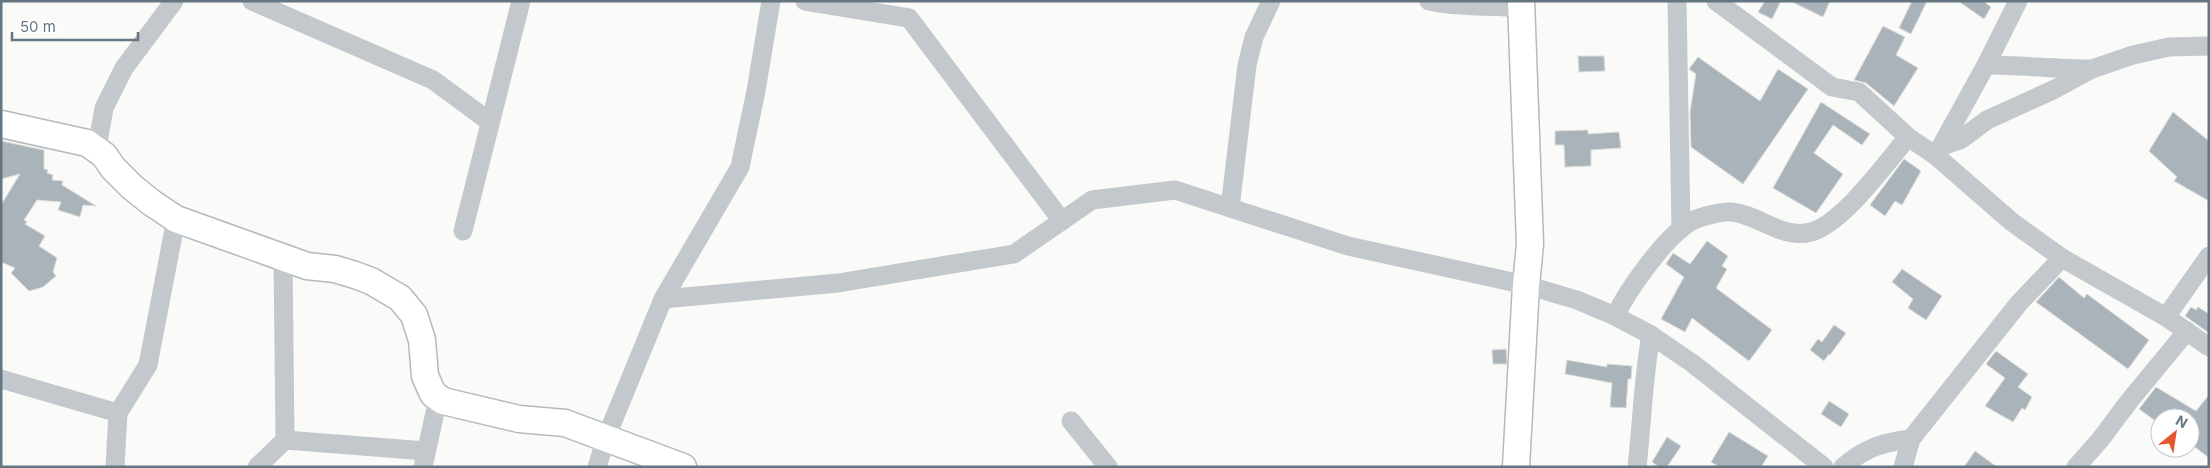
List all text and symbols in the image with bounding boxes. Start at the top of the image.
scale bar [12,10,139,42]
text: 50 m [20,17,56,36]
north arrow [2150,408,2200,458]
text: N [2173,411,2191,431]

